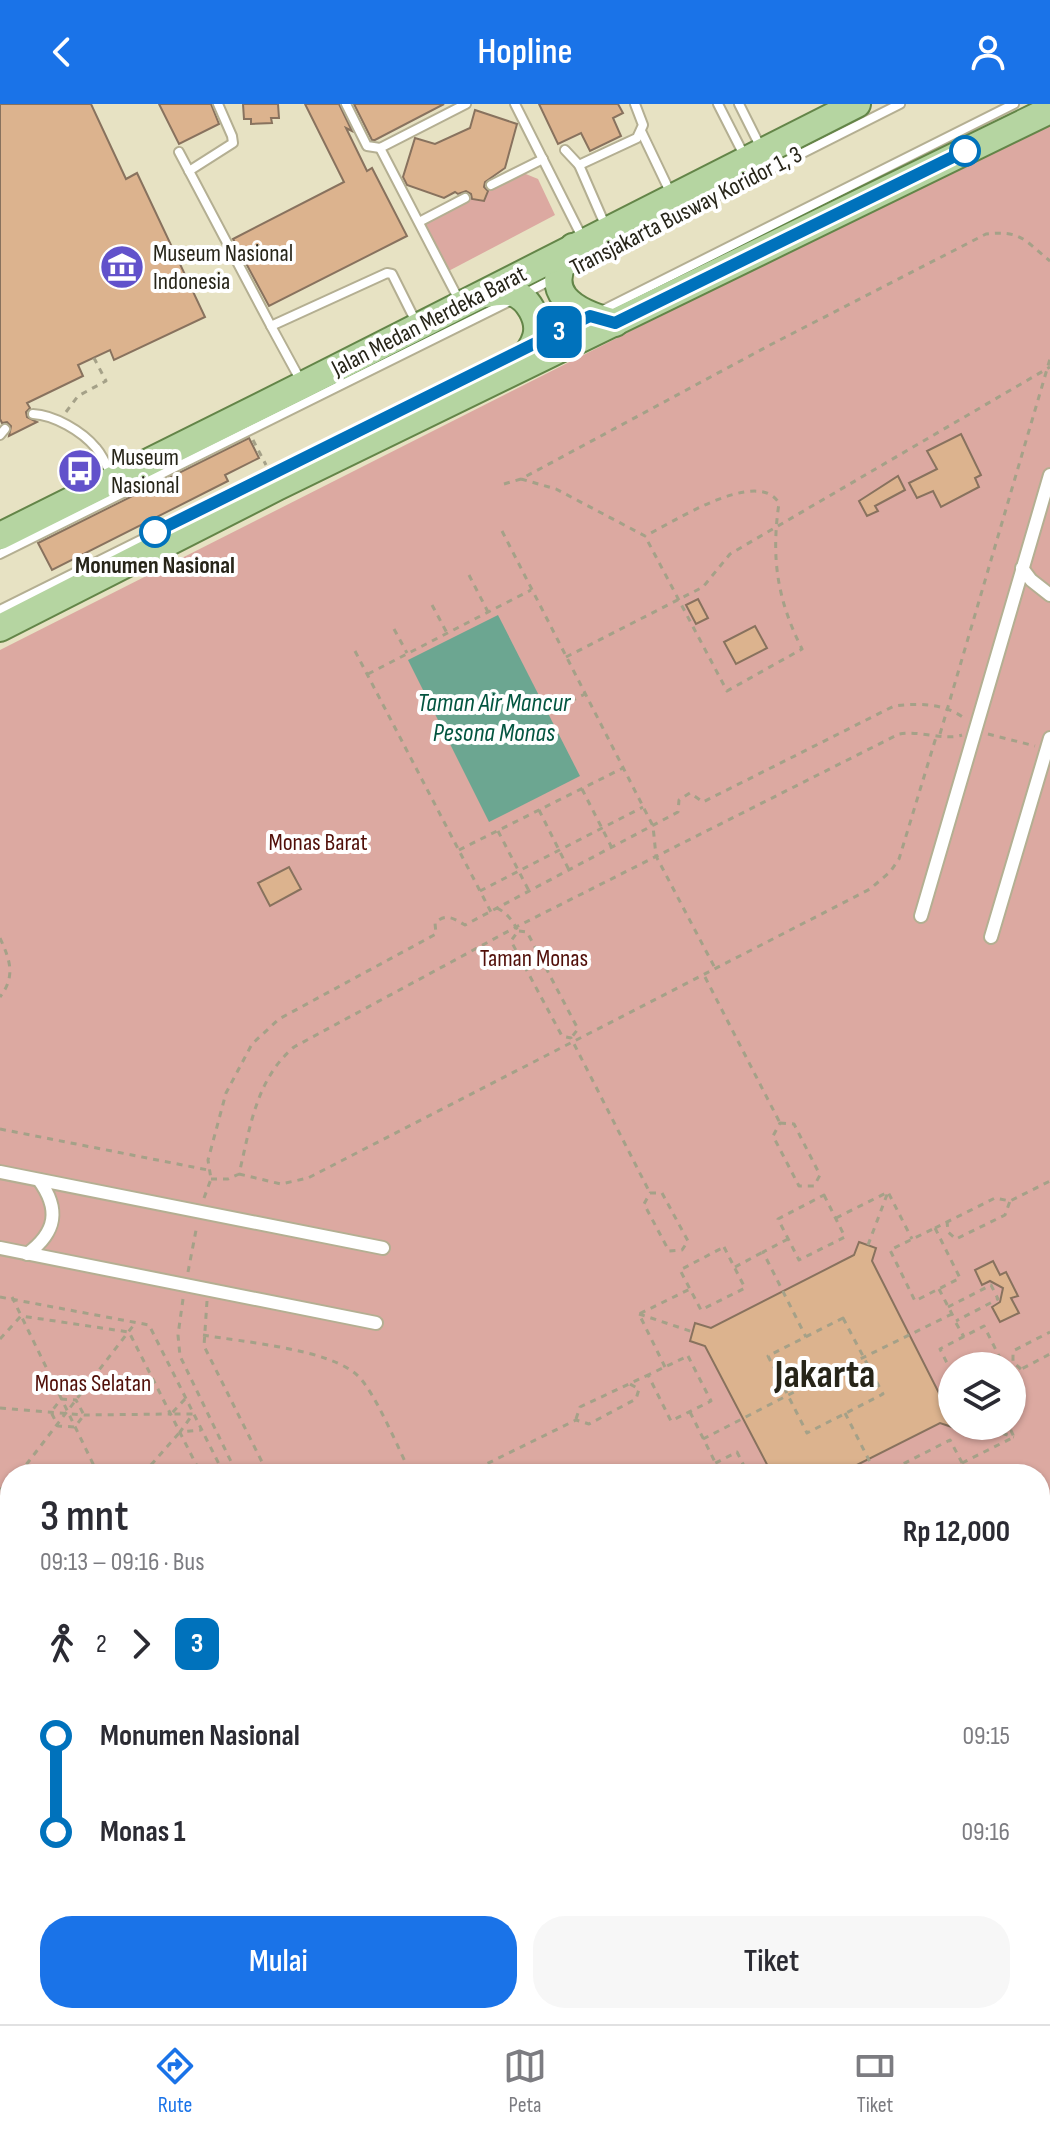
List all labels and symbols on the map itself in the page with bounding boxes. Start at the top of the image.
unlabelled marker [950,136,980,166]
street label: Transjakarta Busway Koridor 1, 3 [565,140,807,282]
place label: Museum Nasional Indonesia [153,239,293,296]
museum icon: Museum Nasional Indonesia [98,243,146,291]
street label: Jalan Medan Merdeka Barat [326,259,531,383]
line badge: 3 [533,306,585,358]
place label: Museum Nasional [111,443,180,500]
bus stop icon: Museum Nasional [56,447,104,495]
marker: Monumen Nasional [140,517,170,547]
place label: Monumen Nasional [75,551,235,580]
water label: Taman Air Mancur Pesona Monas [418,688,572,749]
park label: Monas Barat [268,828,368,857]
park label: Taman Monas [480,944,588,973]
district label: Jakarta [774,1351,875,1399]
park label: Monas Selatan [35,1369,151,1398]

